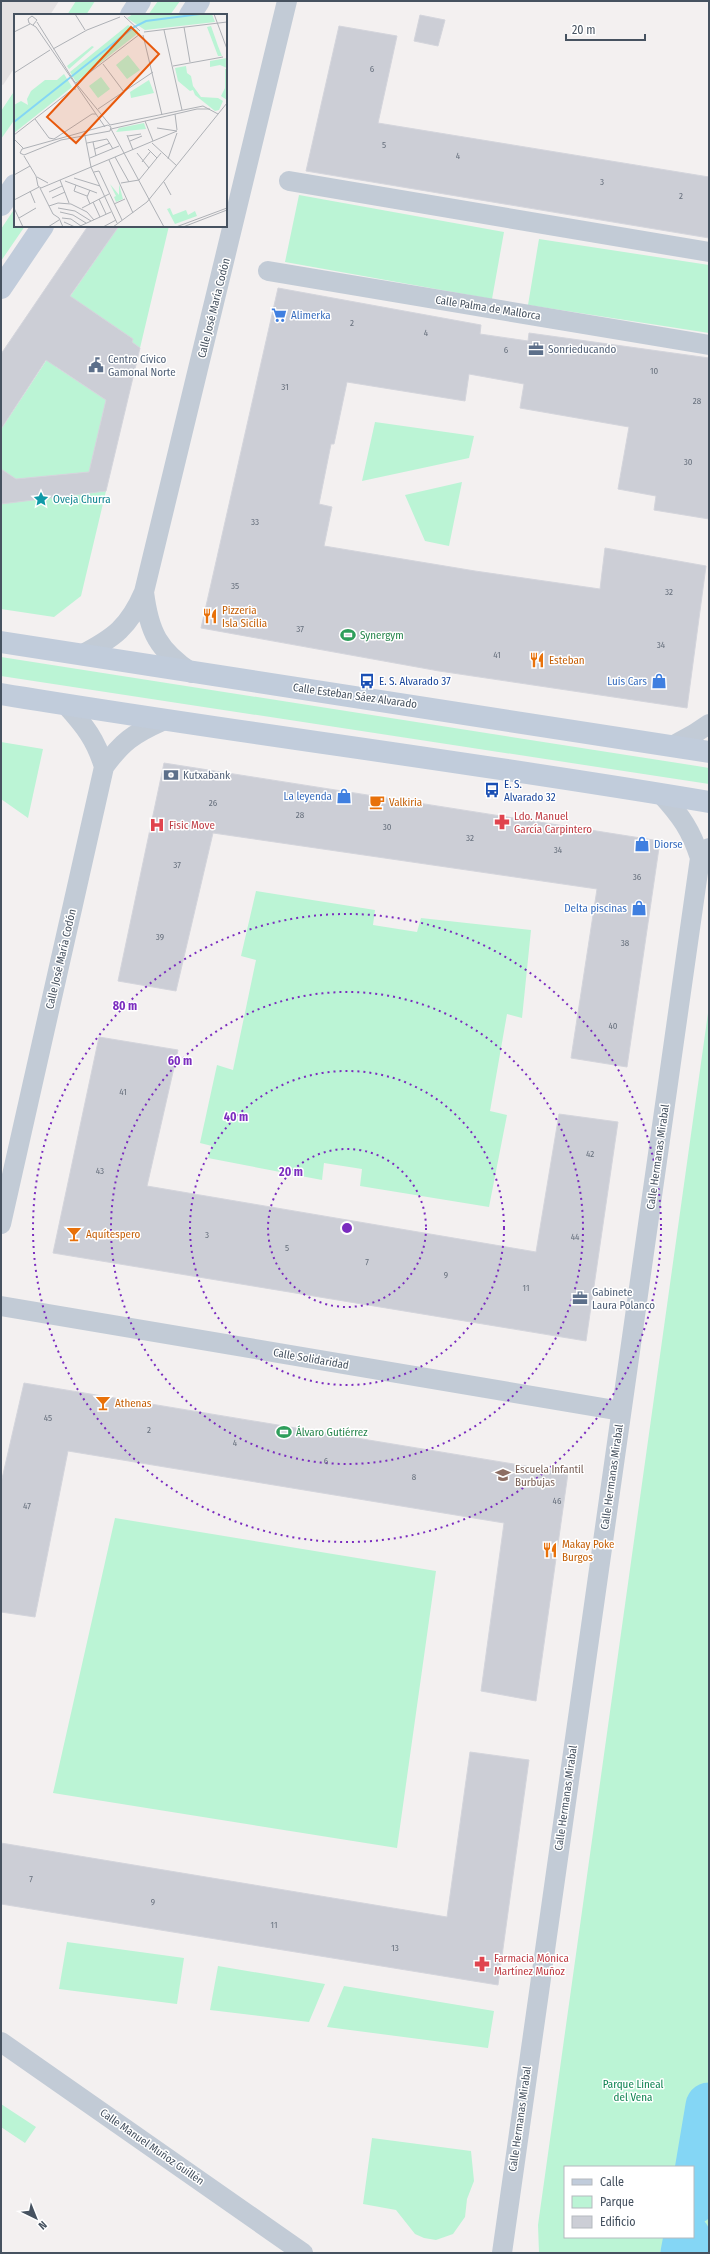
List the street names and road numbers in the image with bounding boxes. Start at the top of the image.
street label: Calle José María Codón [195,257,233,359]
street label: Calle Palma de Mallorca [434,293,542,323]
street label: Calle Esteban Sáez Alvarado [292,681,418,711]
street label: Calle José María Codón [43,908,79,1010]
street label: Calle Hermanas Mirabal [644,1103,672,1210]
street label: Calle Solidaridad [272,1346,350,1372]
street label: Calle Hermanas Mirabal [598,1423,626,1530]
street label: Calle Hermanas Mirabal [552,1744,580,1851]
street label: Calle Hermanas Mirabal [506,2065,534,2172]
street label: Calle Manuel Muñoz Guillén [97,2106,207,2188]

